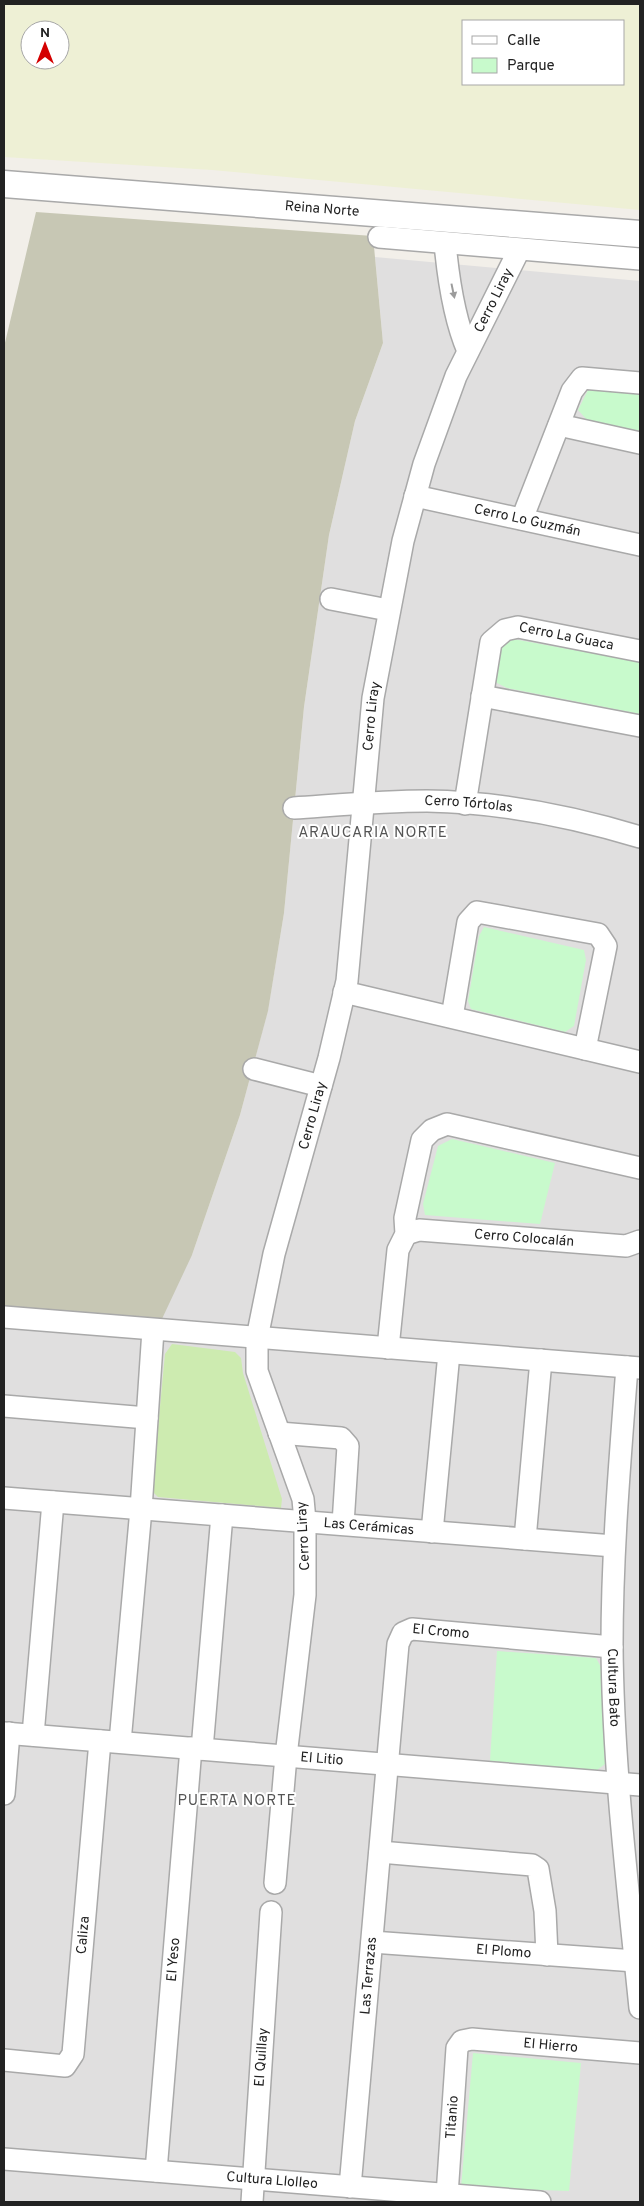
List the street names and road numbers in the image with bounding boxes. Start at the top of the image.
street label: Reina Norte [284,198,360,220]
street label: Cerro Liray [471,265,517,335]
street label: Cerro Lo Guzmán [472,501,582,540]
street label: Cerro La Guaca [517,619,615,654]
street label: Cerro Liray [360,680,384,752]
street label: Cerro Tórtolas [424,792,514,816]
street label: Cerro Liray [295,1080,330,1152]
street label: Cerro Colocalán [473,1226,575,1250]
street label: Cerro Liray [294,1501,314,1571]
street label: Las Cerámicas [323,1515,415,1539]
street label: El Cromo [412,1621,470,1643]
street label: Cultura Bato [604,1648,623,1728]
street label: El Litio [300,1749,344,1769]
street label: Caliza [73,1915,93,1955]
street label: Las Terrazas [357,1936,381,2015]
street label: El Yeso [163,1937,184,1982]
street label: El Plomo [475,1941,532,1962]
street label: El Quillay [251,2027,272,2087]
street label: El Hierro [523,2035,579,2056]
street label: Titanio [442,2095,462,2140]
street label: Cultura Llolleo [226,2168,319,2193]

